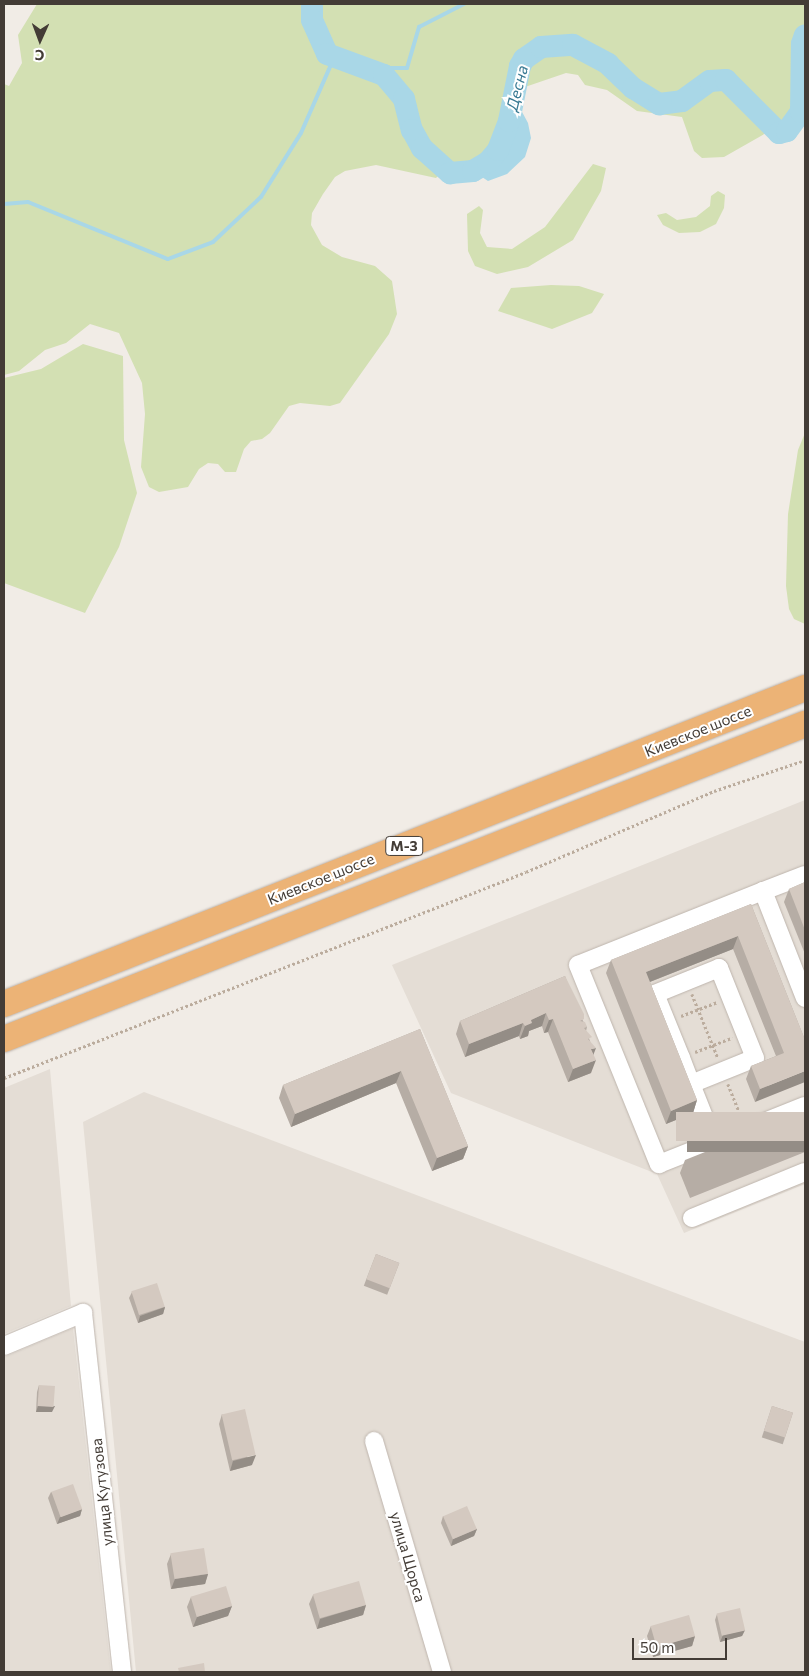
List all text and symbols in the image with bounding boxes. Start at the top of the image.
north arrow [15,15,65,65]
text: С [34,47,45,64]
water label: Десна [502,63,532,113]
street label: Киевское шоссе [642,701,754,761]
road number: М-3 [384,834,424,858]
street label: Киевское шоссе [265,849,377,909]
street label: улица Кутузова [87,1437,117,1547]
street label: улица Щорса [387,1510,429,1604]
scale bar [634,1628,729,1660]
text: 50 m [640,1638,674,1656]

